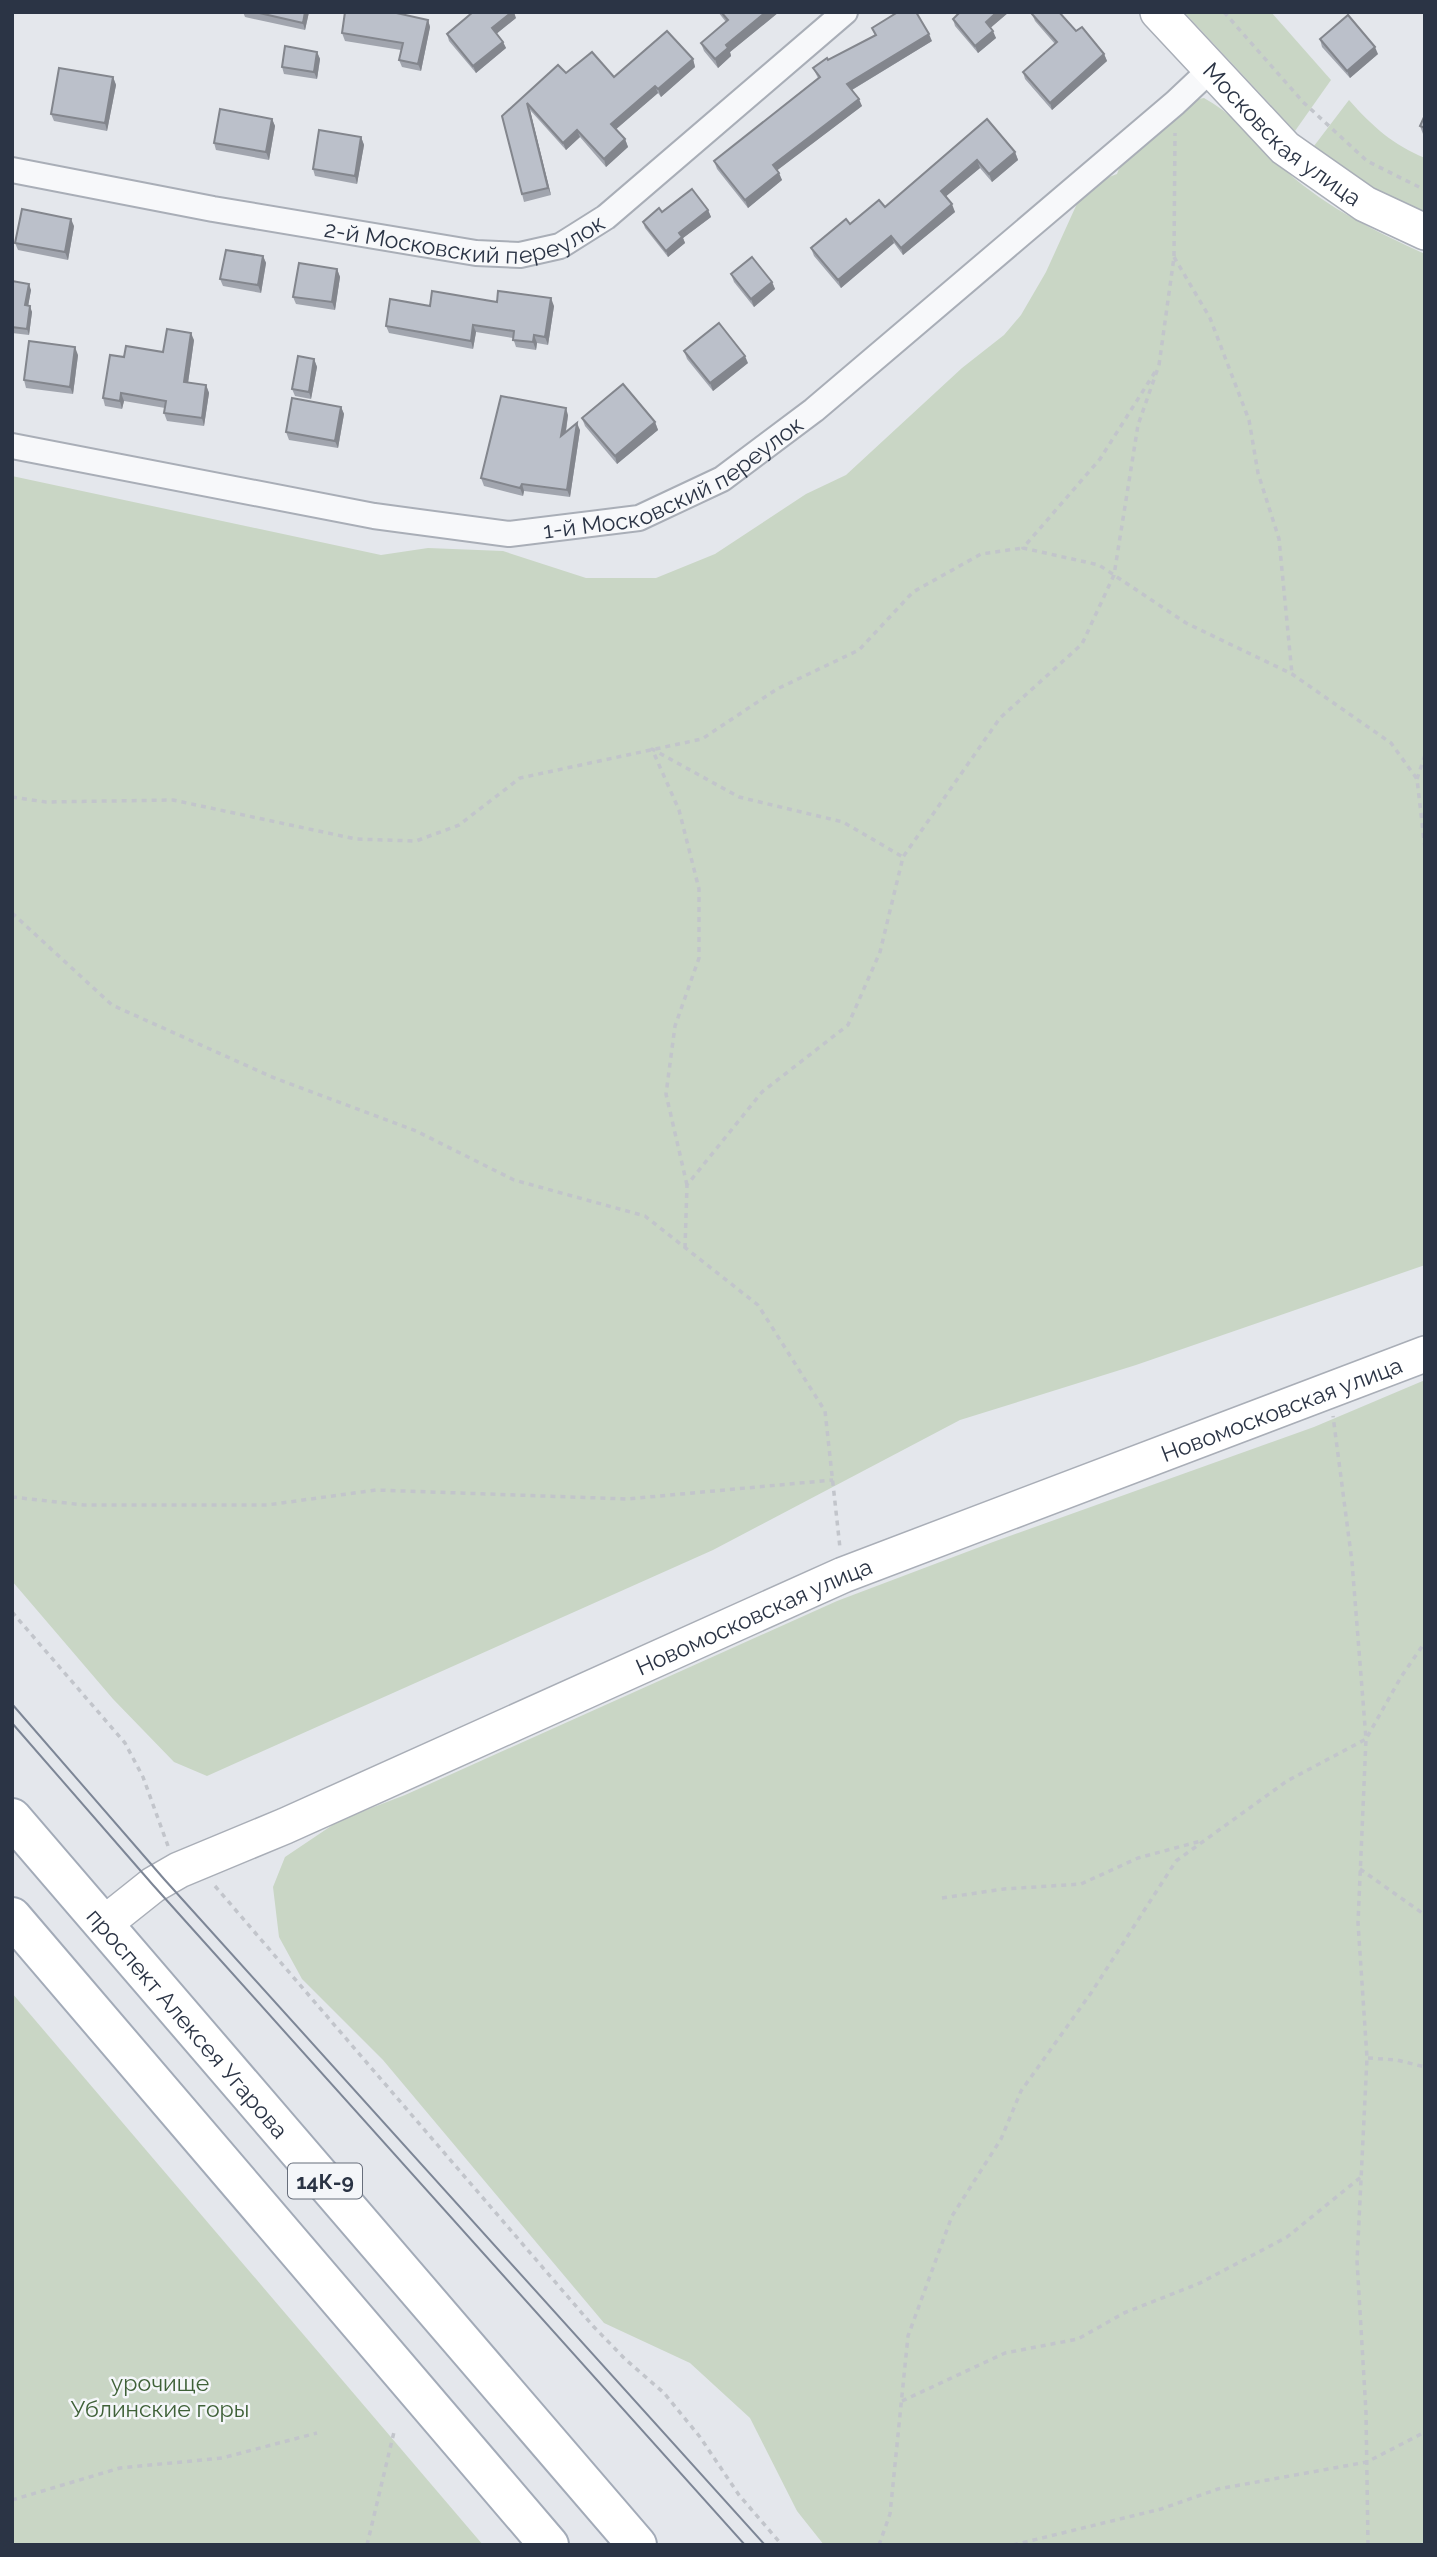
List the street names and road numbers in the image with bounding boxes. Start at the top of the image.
street label: Московская улица [1198,56,1367,211]
street label: 2-й Московский переулок [323,208,609,269]
street label: 1-й Московский переулок [541,410,808,543]
street label: Новомосковская улица [1157,1351,1406,1467]
street label: Новомосковская улица [631,1552,875,1680]
street label: проспект Алексея Угарова [82,1902,294,2143]
road number: 14К-9 [288,2164,362,2198]

